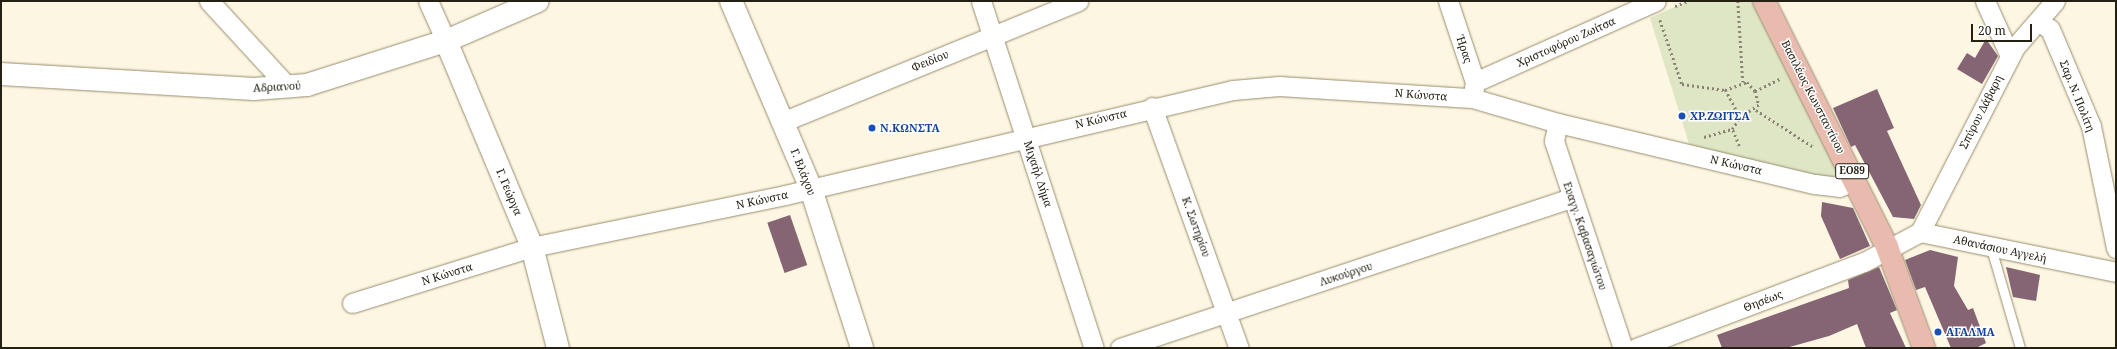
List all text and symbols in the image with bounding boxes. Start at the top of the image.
street label: Χριστοφόρου Ζωίτσα [1515,14,1617,70]
scale bar [1973,16,2034,42]
text: 20 m [1978,22,2006,39]
street label: Ήρας [1453,33,1475,65]
street label: Βασιλέως Κωνσταντίνου [1779,38,1847,156]
street label: Φειδίου [909,48,951,74]
street label: Σαρ. Ν. Πολίτη [2057,59,2097,133]
street label: Σπύρου Δάβαρη [1957,73,2005,151]
street label: Αδριανού [253,79,301,95]
street label: Ν Κώνστα [1394,87,1448,103]
street label: Ν Κώνστα [1074,107,1128,131]
place label: ΧΡ.ΖΩΙΤΣΑ [1690,109,1750,123]
marker: ΧΡ.ΖΩΙΤΣΑ [1677,111,1687,121]
place label: Ν.ΚΩΝΣΤΑ [880,121,940,135]
marker: Ν.ΚΩΝΣΤΑ [867,123,877,133]
street label: Μιχαήλ Δήμα [1021,139,1055,209]
street label: Γ. Βλάχου [788,147,818,197]
street label: Ν Κώνστα [1709,153,1763,177]
road number: ΕΟ89 [1835,163,1869,179]
street label: Γ. Γεώργα [493,167,525,217]
street label: Ευαγγ. Καβασαγιώτου [1560,180,1610,292]
street label: Ν Κώνστα [735,188,789,212]
street label: Κ. Σωτηρίου [1179,195,1213,259]
street label: Αθανάσιου Αγγελή [1952,233,2048,265]
street label: Λυκούργου [1318,259,1374,289]
street label: Ν Κώνστα [420,260,474,288]
street label: Θησέως [1742,288,1784,314]
place label: ΑΓΑΛΜΑ [1946,325,1995,339]
marker: ΑΓΑΛΜΑ [1933,327,1943,337]

